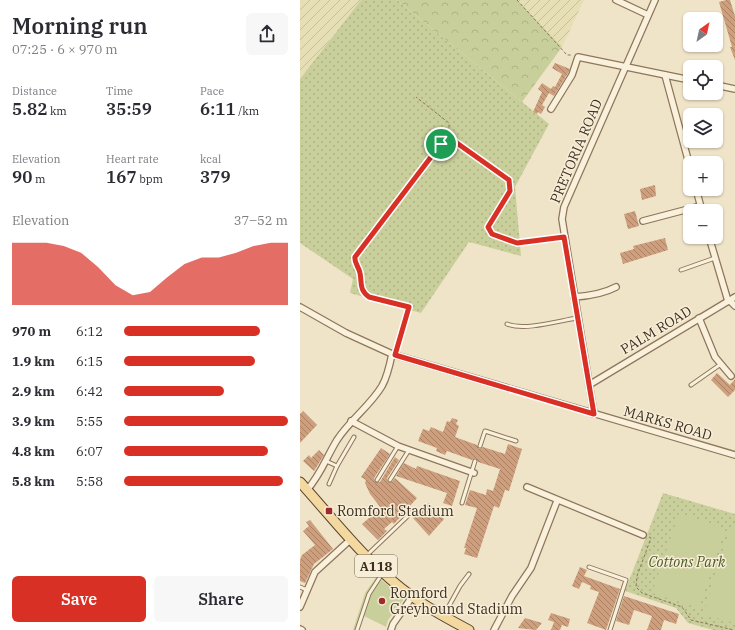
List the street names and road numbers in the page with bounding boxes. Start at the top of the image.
street label: PRETORIA ROAD [546,96,606,206]
street label: PALM ROAD [617,302,695,358]
street label: MARKS ROAD [622,402,714,444]
road number: A118 [355,555,397,577]

